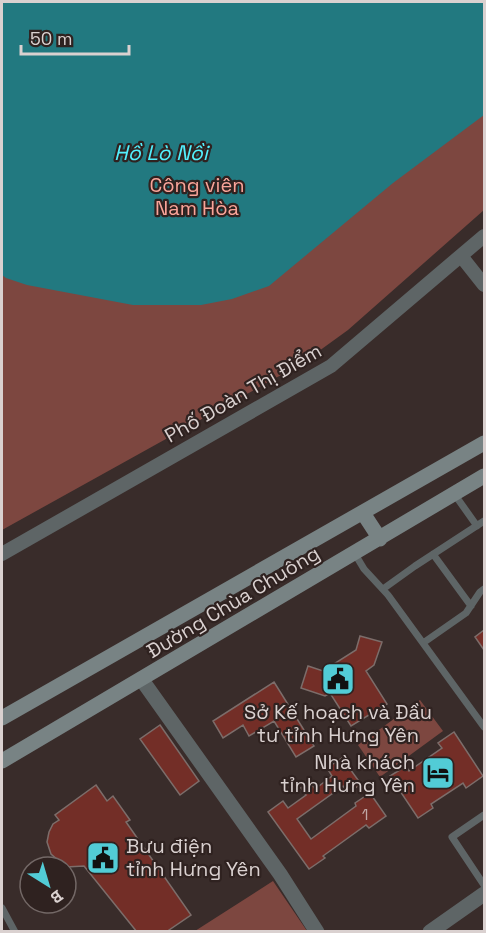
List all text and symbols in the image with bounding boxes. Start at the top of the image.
scale bar [21,18,129,56]
text: 50 m [30,27,72,50]
water label: Hồ Lò Nồi [114,139,211,166]
park label: Công viên Nam Hòa [149,172,245,221]
street label: Phố Đoàn Thị Điểm [160,337,326,449]
street label: Đường Chùa Chuông [142,540,324,664]
public building icon: Sở Kế hoạch và Đầu tư tỉnh Hưng Yên [320,661,356,697]
place label: Sở Kế hoạch và Đầu tư tỉnh Hưng Yên [244,699,432,748]
place label: Nhà khách tỉnh Hưng Yên [280,749,415,798]
hotel icon: Nhà khách tỉnh Hưng Yên [420,755,456,791]
house number: 1 [362,804,368,825]
place label: Bưu điện tỉnh Hưng Yên [126,833,261,882]
public building icon: Bưu điện tỉnh Hưng Yên [85,840,121,876]
north arrow [18,855,78,915]
text: B [46,885,67,908]

